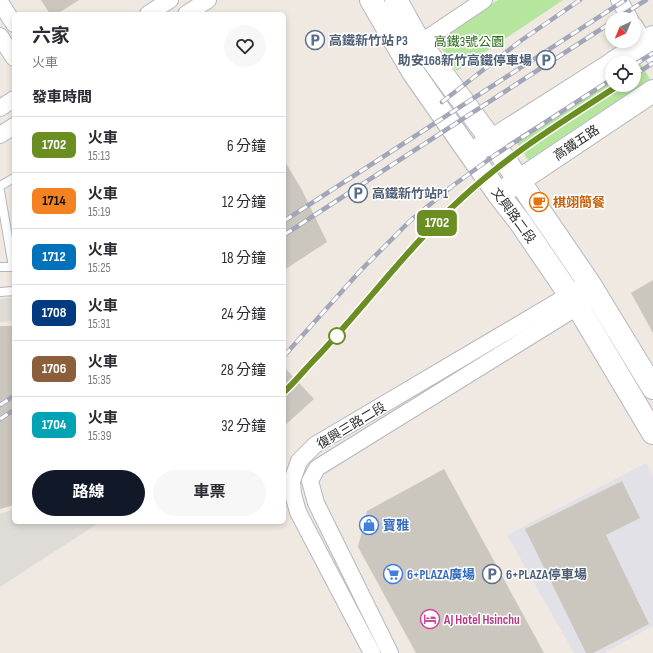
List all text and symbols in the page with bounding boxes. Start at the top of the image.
north arrow [605,12,641,48]
map controls [605,12,641,92]
text: 六家 [32,25,70,48]
button: heart [224,25,266,67]
parking icon: 高鐵新竹站 P3 [304,29,326,51]
place label: 高鐵新竹站 P3 [329,33,408,49]
park label: 高鐵3號公園 [434,34,504,50]
parking icon: 助安168新竹高鐵停車場 [535,49,557,71]
place label: 助安168新竹高鐵停車場 [398,53,532,69]
text: 火車 [32,55,58,71]
button: locate [605,56,641,92]
text: 發車時間 [32,88,92,107]
street label: 高鐵五路 [551,122,603,164]
text: 火車 [88,129,118,148]
text: 1702 [42,136,66,153]
text: 6 分鐘 [227,137,266,156]
text: 15:13 [88,148,110,164]
parking icon: 高鐵新竹站P1 [347,182,369,204]
text: 火車 [88,185,118,204]
street label: 文興路二段 [488,185,539,247]
place label: 高鐵新竹站P1 [372,186,448,202]
cafe icon: 棋翊簡餐 [528,191,550,213]
text: 1714 [42,192,66,209]
text: 12 分鐘 [222,193,266,212]
place label: 棋翊簡餐 [553,195,605,211]
text: 15:19 [88,204,111,220]
line badge: 1702 [409,210,465,236]
text: 1702 [425,214,449,231]
text: 火車 [88,241,118,260]
text: 1712 [42,248,66,265]
text: 18 分鐘 [222,249,266,268]
text: 15:25 [88,260,111,276]
text: 火車 [88,297,118,316]
text: 1708 [42,304,66,321]
text: 24 分鐘 [221,305,266,324]
text: 15:31 [88,316,110,332]
unlabelled marker [328,327,346,345]
text: 火車 [88,353,118,372]
text: 1706 [42,360,66,377]
text: 28 分鐘 [221,361,266,380]
text: 15:35 [88,372,111,388]
street label: 復興三路二段 [314,399,389,453]
text: 火車 [88,409,118,428]
text: 1704 [42,416,66,433]
text: 32 分鐘 [221,417,266,436]
text: 15:39 [88,428,111,444]
button: 路線 [32,470,145,516]
button: 車票 [153,470,266,516]
shop icon: 寶雅 [358,514,380,536]
place label: 寶雅 [383,518,409,534]
supermarket icon: 6+PLAZA廣場 [382,563,404,585]
parking icon: 6+PLAZA停車場 [481,563,503,585]
place label: 6+PLAZA廣場 [407,567,475,583]
place label: 6+PLAZA停車場 [506,567,587,583]
hotel icon: AJ Hotel Hsinchu [419,608,441,630]
place label: AJ Hotel Hsinchu [443,612,520,628]

